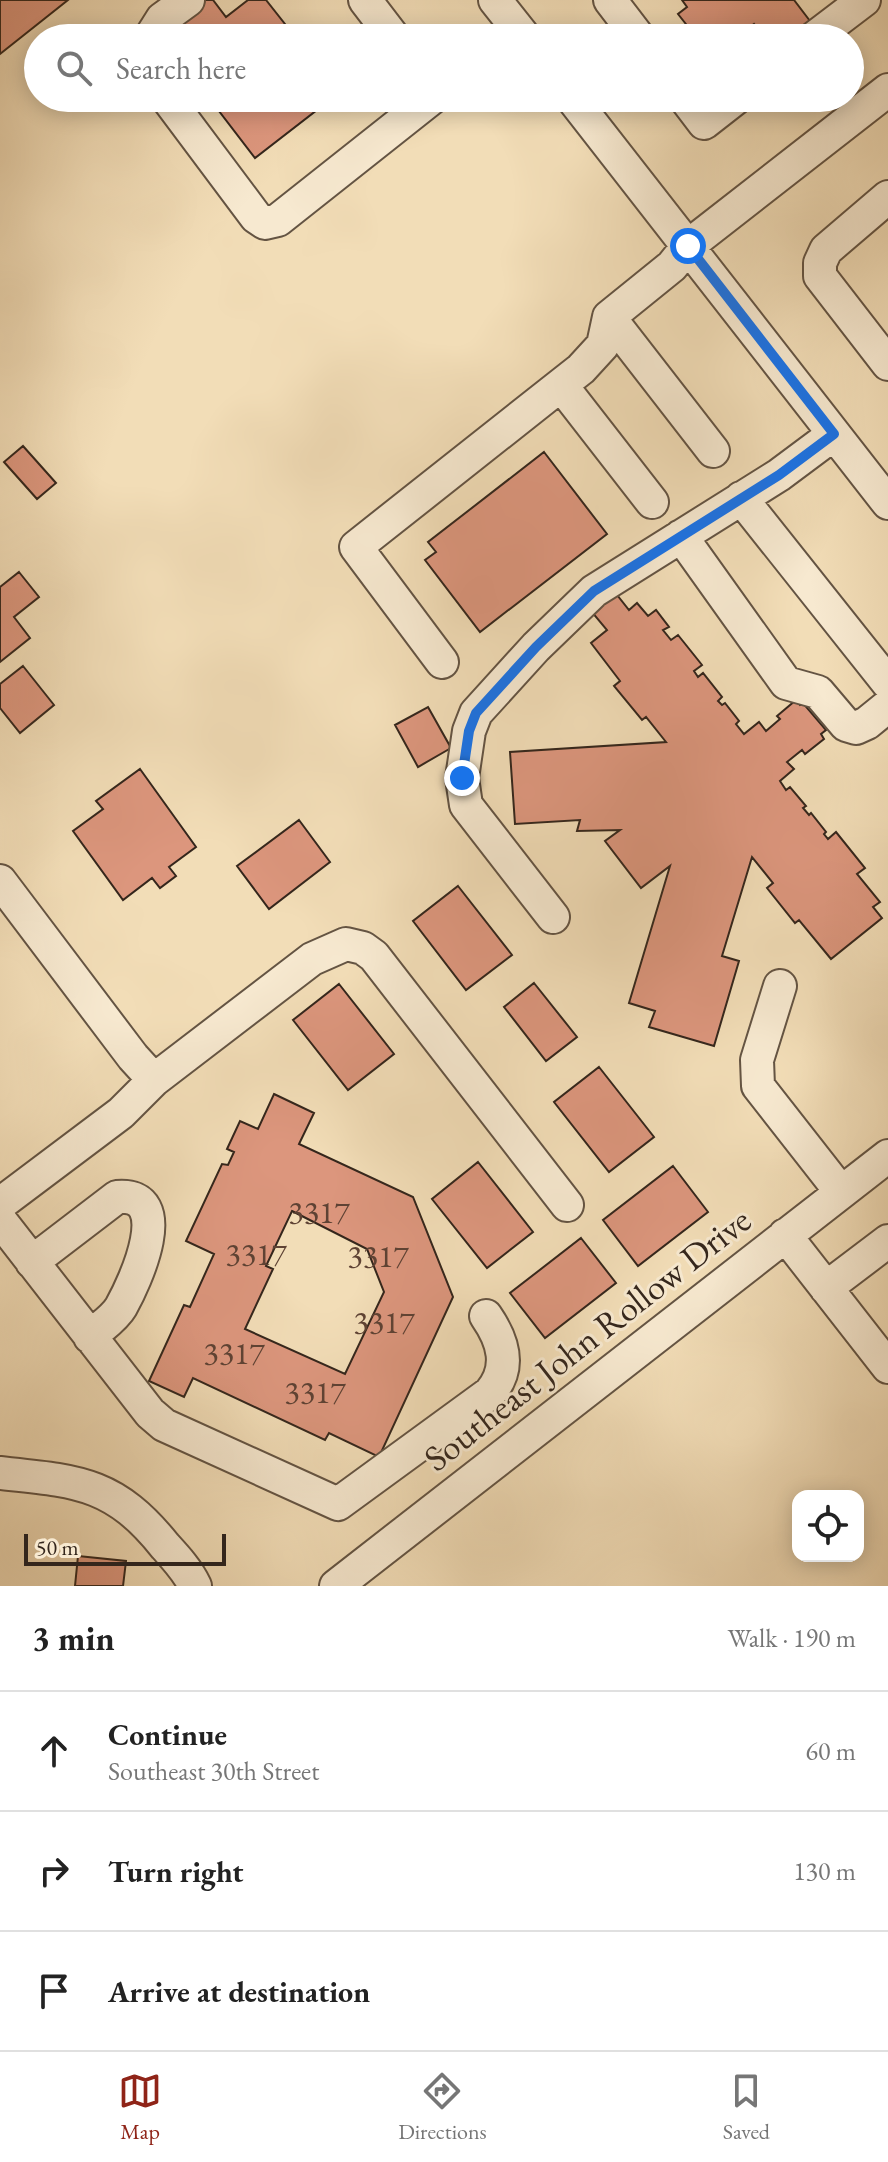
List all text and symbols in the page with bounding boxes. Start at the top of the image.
search box [24,24,864,112]
icon: search [52,46,96,90]
text: Search here [116,49,246,88]
route start [670,228,706,264]
route end [444,760,480,796]
house number: 3317 [288,1191,350,1233]
street label: Southeast John Rollow Drive [414,1197,760,1481]
house number: 3317 [225,1233,287,1275]
house number: 3317 [347,1235,409,1277]
house number: 3317 [353,1301,415,1343]
house number: 3317 [203,1332,265,1374]
house number: 3317 [284,1371,346,1413]
map controls [792,1490,864,1562]
button: locate [792,1490,864,1562]
scale bar [24,1530,226,1566]
text: 50 m [36,1533,79,1562]
text: 3 min [32,1616,115,1660]
text: Walk · 190 m [728,1621,856,1655]
text: Continue [108,1715,227,1754]
icon: ahead [32,1729,76,1773]
text: 60 m [806,1734,856,1768]
text: Southeast 30th Street [108,1754,319,1788]
icon: right [32,1849,76,1893]
text: Turn right [108,1852,244,1891]
text: 130 m [793,1854,856,1888]
icon: arrive [32,1969,76,2013]
text: Arrive at destination [108,1972,370,2011]
tab: Map [118,2069,162,2146]
tab: Directions [398,2069,487,2146]
tab: Saved [723,2069,770,2146]

